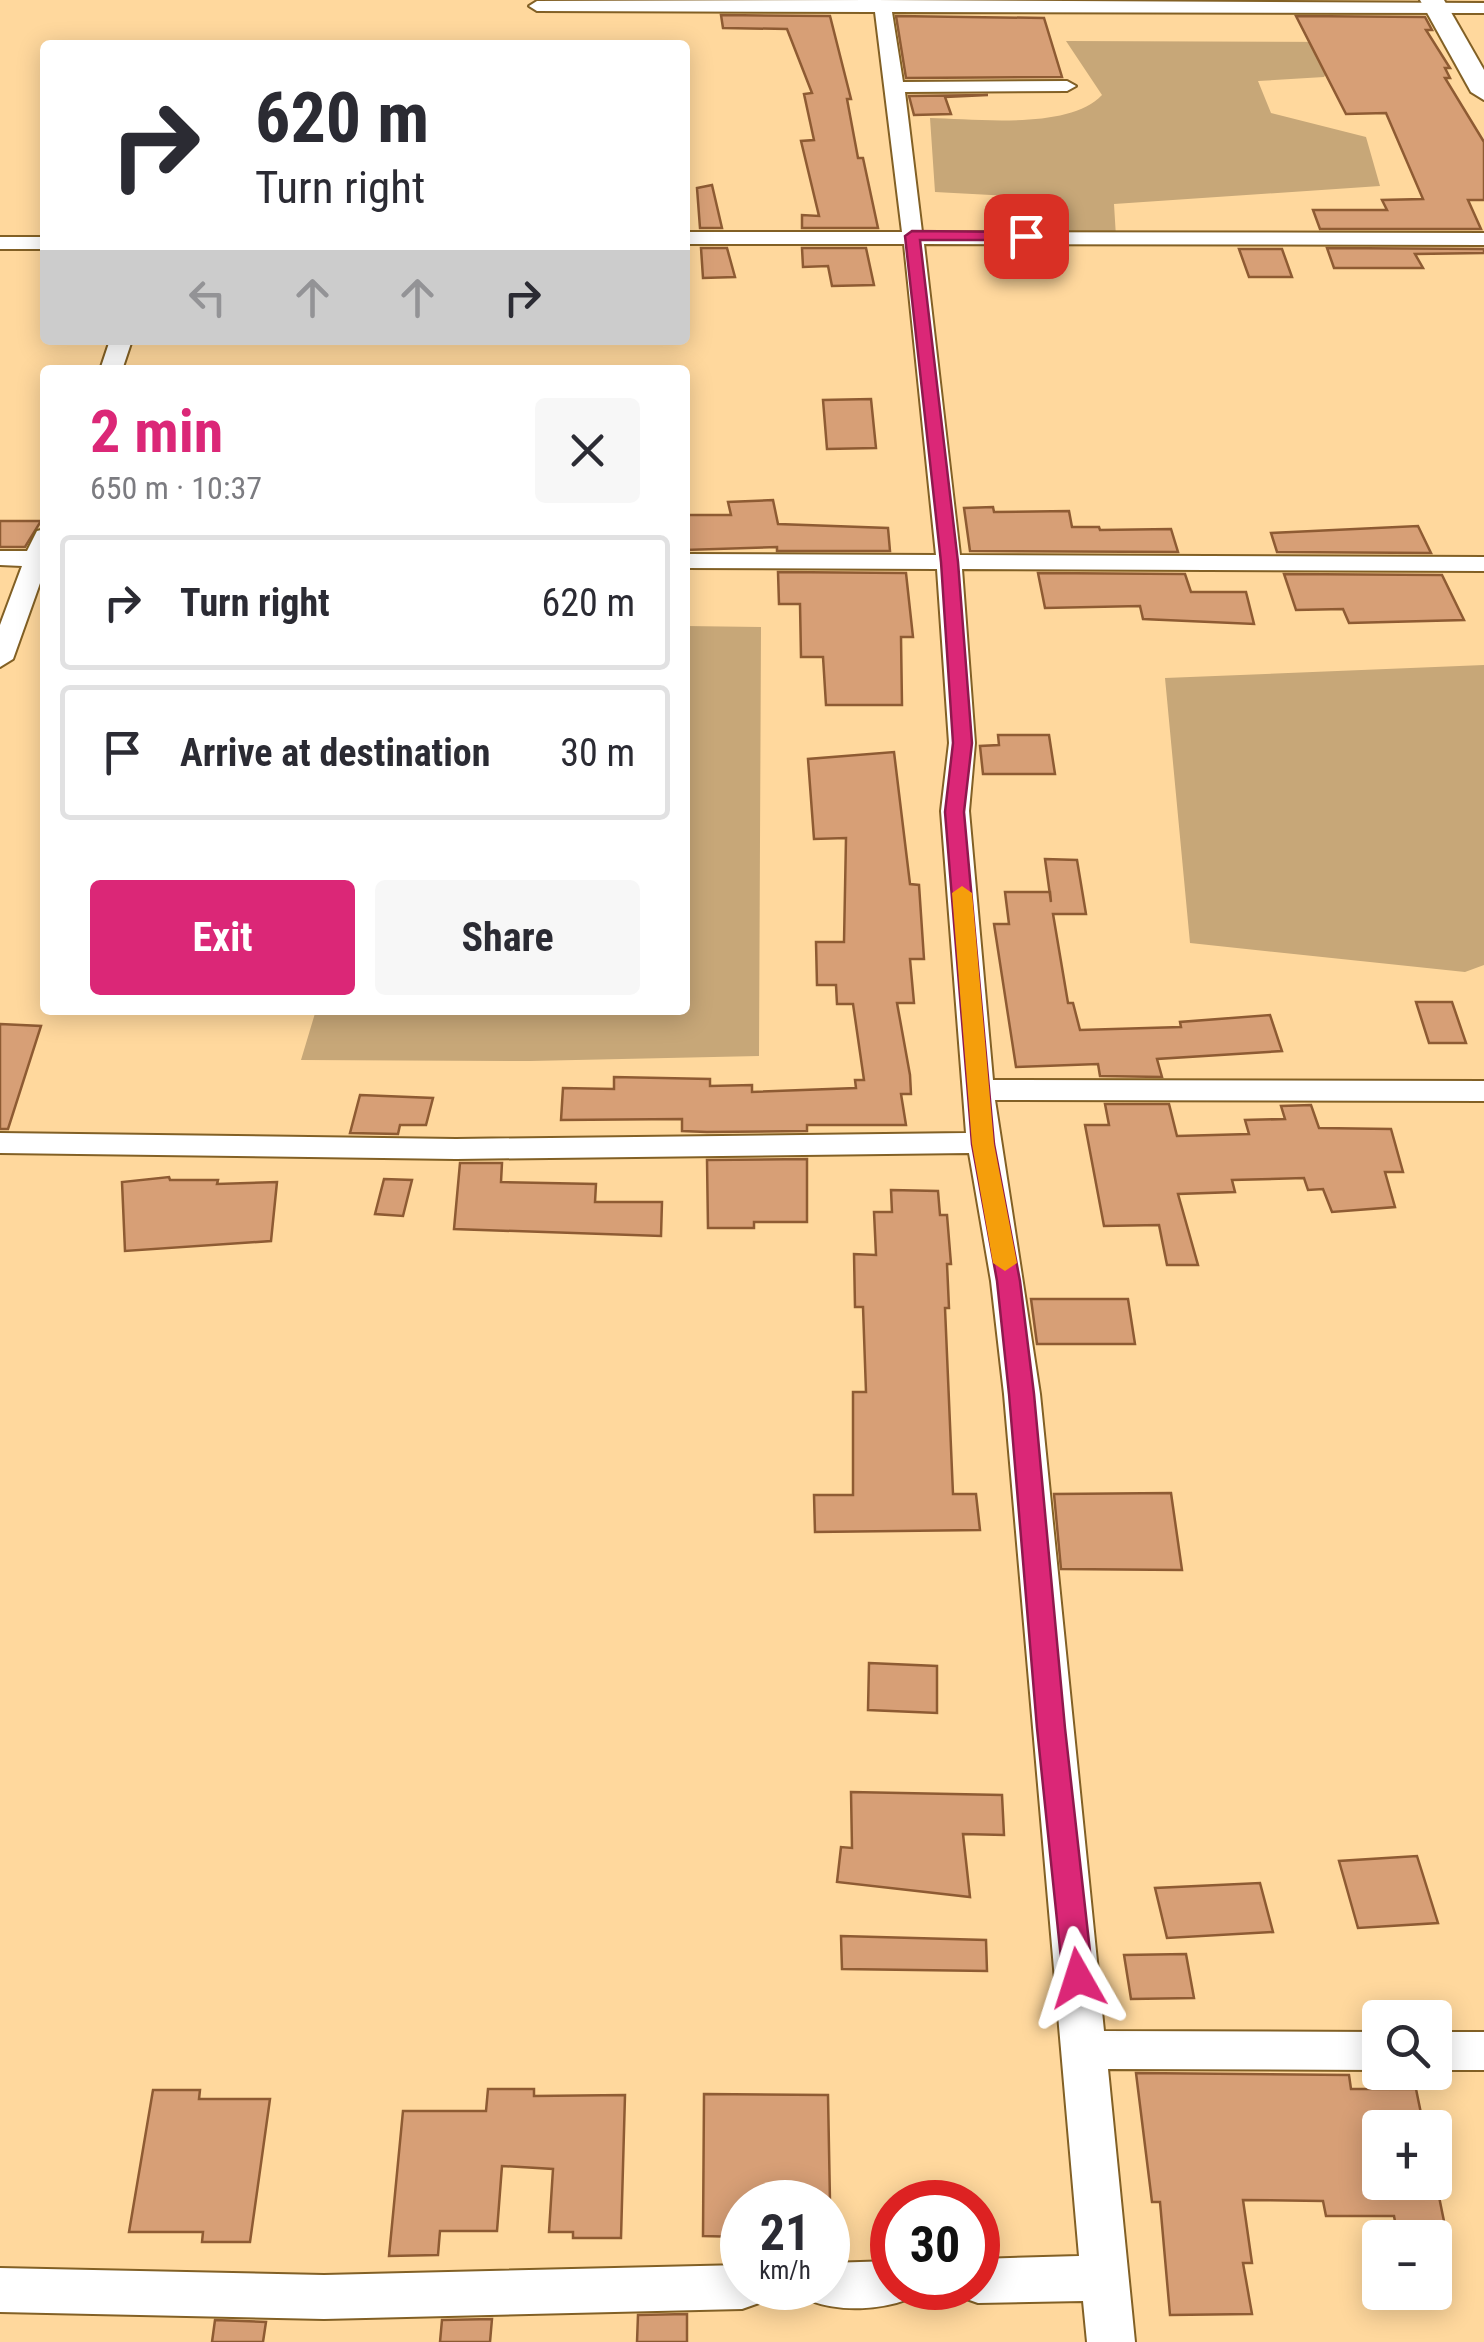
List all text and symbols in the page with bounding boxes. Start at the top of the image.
text: 620 m [255,77,429,159]
icon: right [90,80,220,210]
text: Turn right [255,161,425,214]
pin [984,194,1069,279]
icon: arrive [999,209,1054,264]
icon: left [180,270,235,325]
icon: ahead [285,270,340,325]
icon: ahead [390,270,445,325]
icon: right [495,270,550,325]
text: 2 min [90,396,223,467]
button: close [535,398,640,503]
text: 650 m · 10:37 [90,469,262,507]
icon: right [95,575,150,630]
text: Turn right [180,581,330,625]
text: 620 m [541,581,635,625]
icon: arrive [95,725,150,780]
text: Arrive at destination [180,731,490,775]
text: 30 m [560,731,635,775]
button: Exit [90,880,355,995]
button: Share [375,880,640,995]
position arrow [1026,1926,1130,2030]
map controls [1362,2000,1452,2310]
button: search [1362,2000,1452,2090]
button: + [1362,2110,1452,2200]
speed limit sign: 30 [870,2180,1000,2310]
text: 21 [760,2204,810,2262]
button: − [1362,2220,1452,2310]
text: km/h [759,2256,811,2285]

